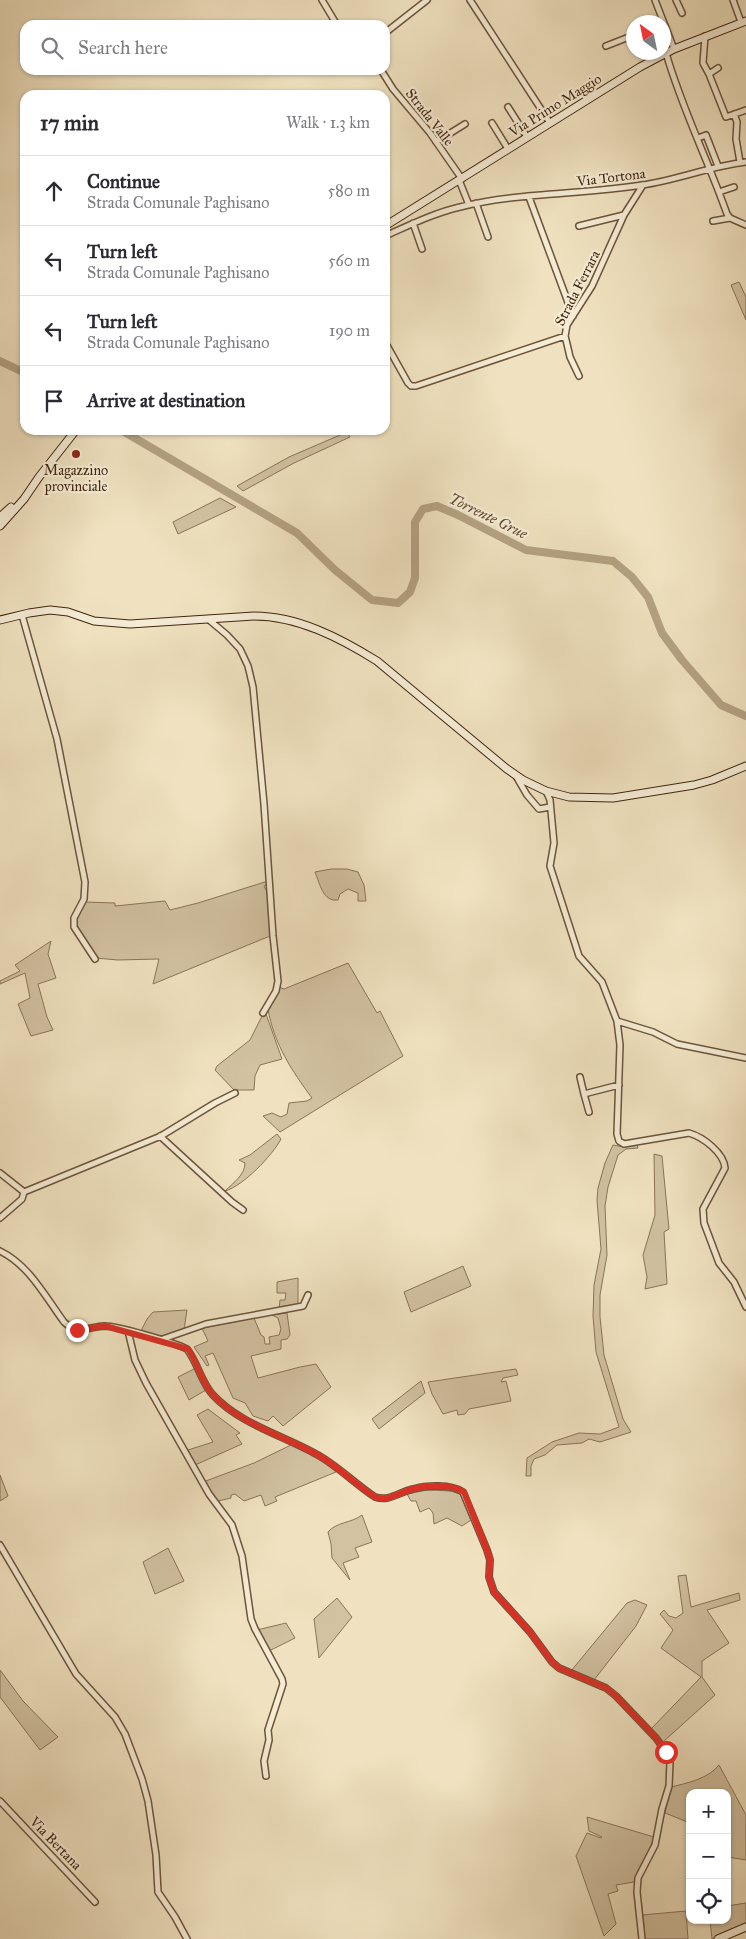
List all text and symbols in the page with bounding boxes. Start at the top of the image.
north arrow [626,15,671,60]
search box [20,20,390,75]
icon: search [38,34,66,62]
text: Search here [78,36,168,59]
street label: Via Primo Maggio [505,70,605,141]
street label: Strada Valle [402,85,457,149]
text: 17 min [40,110,99,136]
text: Walk · 1.3 km [286,113,370,132]
street label: Via Tortona [575,165,646,190]
text: Continue [87,170,160,193]
icon: ahead [40,177,68,205]
text: 580 m [328,181,370,200]
text: Strada Comunale Paghisano [87,193,269,212]
text: Turn left [87,240,157,263]
icon: left [40,247,68,275]
street label: Strada Ferrara [551,248,604,329]
text: 560 m [328,251,370,270]
text: Strada Comunale Paghisano [87,263,269,282]
text: Turn left [87,310,157,333]
icon: left [40,317,68,345]
text: 190 m [329,321,370,340]
text: Strada Comunale Paghisano [87,333,269,352]
icon: arrive [40,387,68,415]
text: Arrive at destination [87,389,245,412]
marker: Magazzino provinciale [70,448,82,460]
place label: Magazzino provinciale [44,462,108,495]
water label: Torrente Grue [446,489,531,543]
route end [66,1319,89,1342]
route start [655,1741,678,1764]
map controls [686,1789,731,1924]
button: + [686,1789,731,1834]
street label: Via Bertana [25,1813,85,1873]
button: − [686,1834,731,1879]
button: locate [686,1879,731,1924]

